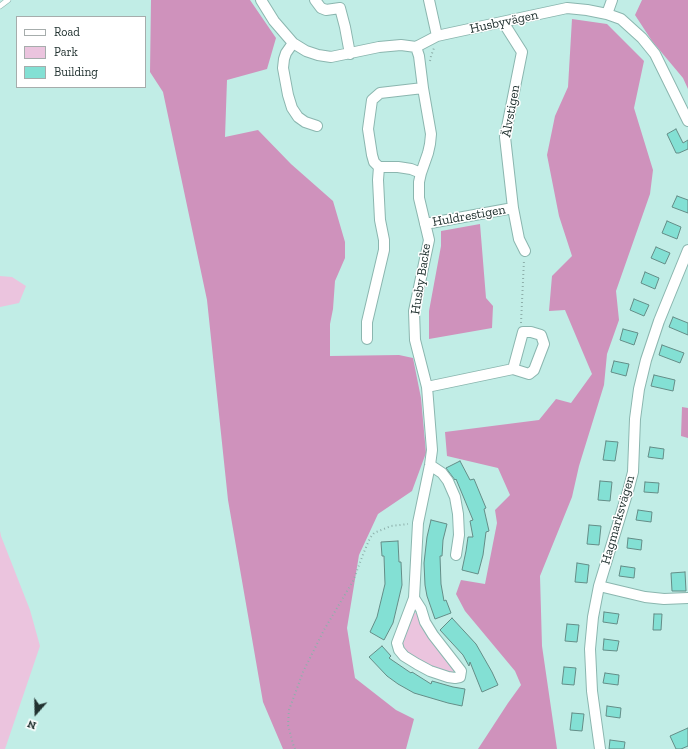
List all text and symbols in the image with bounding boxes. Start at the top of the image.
street label: Husbyvägen [468,7,540,37]
legend [16,16,146,88]
text: Road [54,25,80,39]
text: Park [54,45,78,59]
text: Building [54,65,98,79]
street label: Älvstigen [499,84,523,138]
street label: Huldrestigen [431,202,507,230]
street label: Husby Backe [408,242,434,316]
street label: Hagmarksvägen [598,474,638,566]
north arrow [16,693,56,733]
text: N [26,717,38,732]

